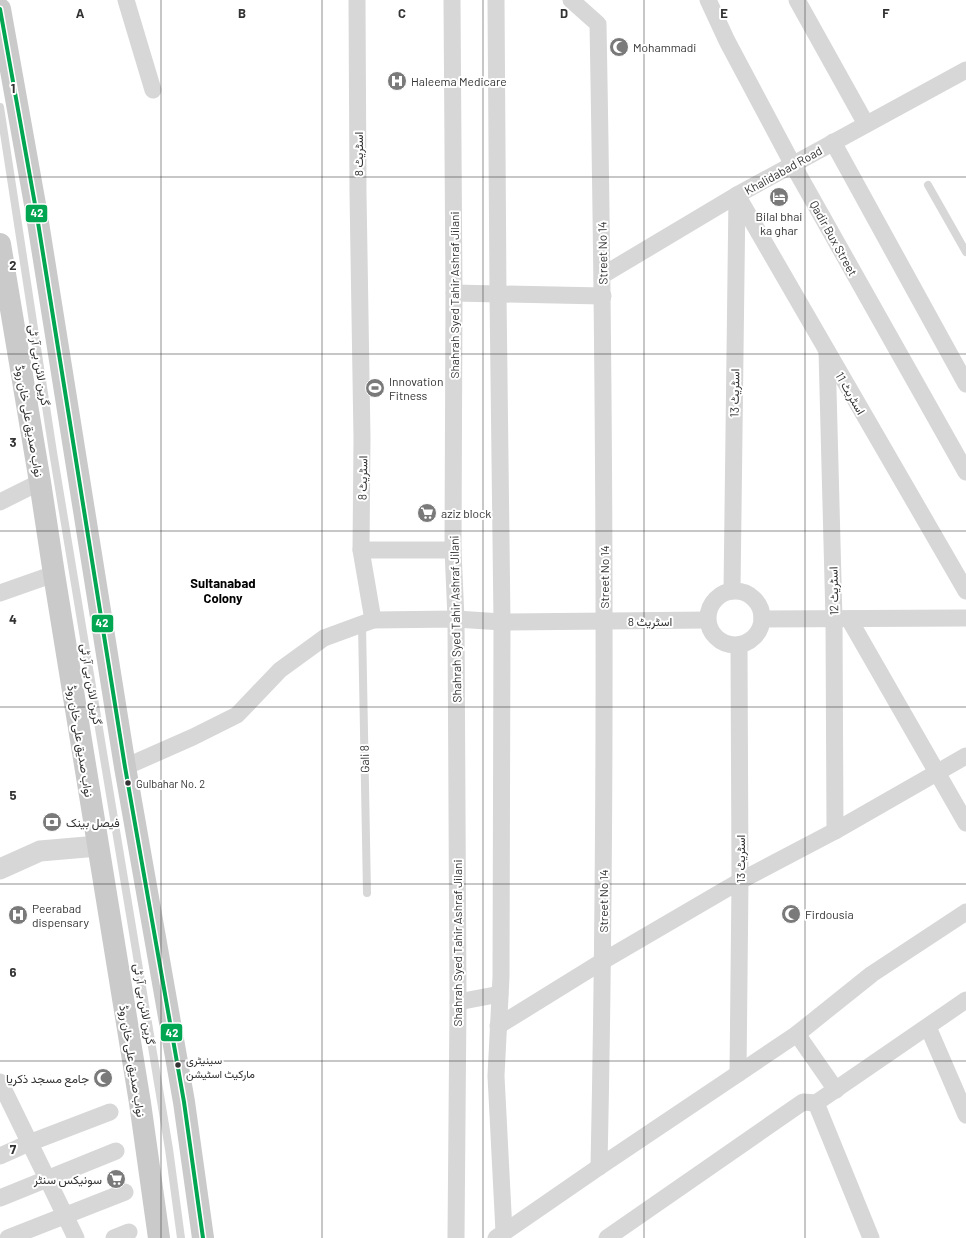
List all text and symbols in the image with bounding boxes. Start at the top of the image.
text: A [76,5,85,21]
text: B [238,5,246,21]
text: C [398,5,406,21]
text: D [560,5,568,21]
text: E [720,5,728,21]
text: F [882,5,890,21]
mosque icon: Mohammadi [608,36,630,58]
place label: Mohammadi [633,40,696,54]
hospital icon: Haleema Medicare [386,70,408,92]
place label: Haleema Medicare [411,74,507,88]
text: 1 [11,80,15,96]
street label: اسٹریٹ 8 [351,132,367,176]
street label: Khalidabad Road [742,143,824,197]
hotel icon: Bilal bhai ka ghar [768,186,790,208]
street label: Qadir Bux Street [808,198,860,278]
line badge: 42 [25,204,48,223]
text: 42 [31,206,43,219]
place label: Bilal bhai ka ghar [756,209,802,237]
street label: Shahrah Syed Tahir Ashraf Jilani [447,211,461,379]
street label: Street No 14 [594,221,610,285]
text: 2 [9,257,17,273]
street label: گرین لائن بی آر ٹی [25,323,53,407]
street label: نواب صدیق علی خان روڈ [11,364,47,478]
street label: اسٹریٹ 13 [727,369,743,417]
street label: اسٹریٹ 11 [832,369,869,418]
place label: Innovation Fitness [389,374,443,402]
sports icon: Innovation Fitness [364,377,386,399]
text: 3 [9,434,17,450]
street label: اسٹریٹ 8 [355,456,371,500]
supermarket icon: aziz block [416,502,438,524]
place label: aziz block [441,506,491,520]
street label: Shahrah Syed Tahir Ashraf Jilani [447,535,463,703]
street label: Street No 14 [597,545,611,609]
street label: اسٹریٹ 12 [826,566,842,616]
district label: Sultanabad Colony [190,575,256,606]
text: 4 [9,611,17,627]
line badge: 42 [91,614,114,633]
street label: اسٹریٹ 8 [628,614,672,630]
text: 42 [96,616,108,629]
street label: گرین لائن بی آر ٹی [77,642,105,726]
street label: نواب صدیق علی خان روڈ [63,684,97,798]
street label: Gali 8 [357,745,371,773]
place label: Gulbahar No. 2 [136,777,205,790]
marker: Gulbahar No. 2 [123,778,133,788]
text: 5 [9,787,17,803]
bank icon: فیصل بینک [41,811,63,833]
place label: فیصل بینک [66,815,120,831]
street label: اسٹریٹ 13 [733,835,749,883]
street label: Shahrah Syed Tahir Ashraf Jilani [450,859,464,1027]
street label: Street No 14 [596,869,610,933]
place label: Peerabad dispensary [32,901,89,929]
mosque icon: Firdousia [780,903,802,925]
hospital icon: Peerabad dispensary [7,904,29,926]
place label: Firdousia [805,907,854,921]
street label: گرین لائن بی آر ٹی [130,962,158,1046]
text: 6 [10,964,17,980]
street label: نواب صدیق علی خان روڈ [115,1004,149,1118]
line badge: 42 [160,1023,183,1042]
text: 42 [166,1026,178,1039]
place label: سینیٹری مارکیٹ اسٹیشن [186,1053,255,1081]
marker: سینیٹری مارکیٹ اسٹیشن [173,1060,183,1070]
mosque icon: جامع مسجد ذکریا [92,1067,114,1089]
place label: جامع مسجد ذکریا [6,1071,89,1088]
text: 7 [10,1141,17,1157]
supermarket icon: سونیکس سنٹر [105,1168,127,1190]
place label: سونیکس سنٹر [33,1172,102,1188]

